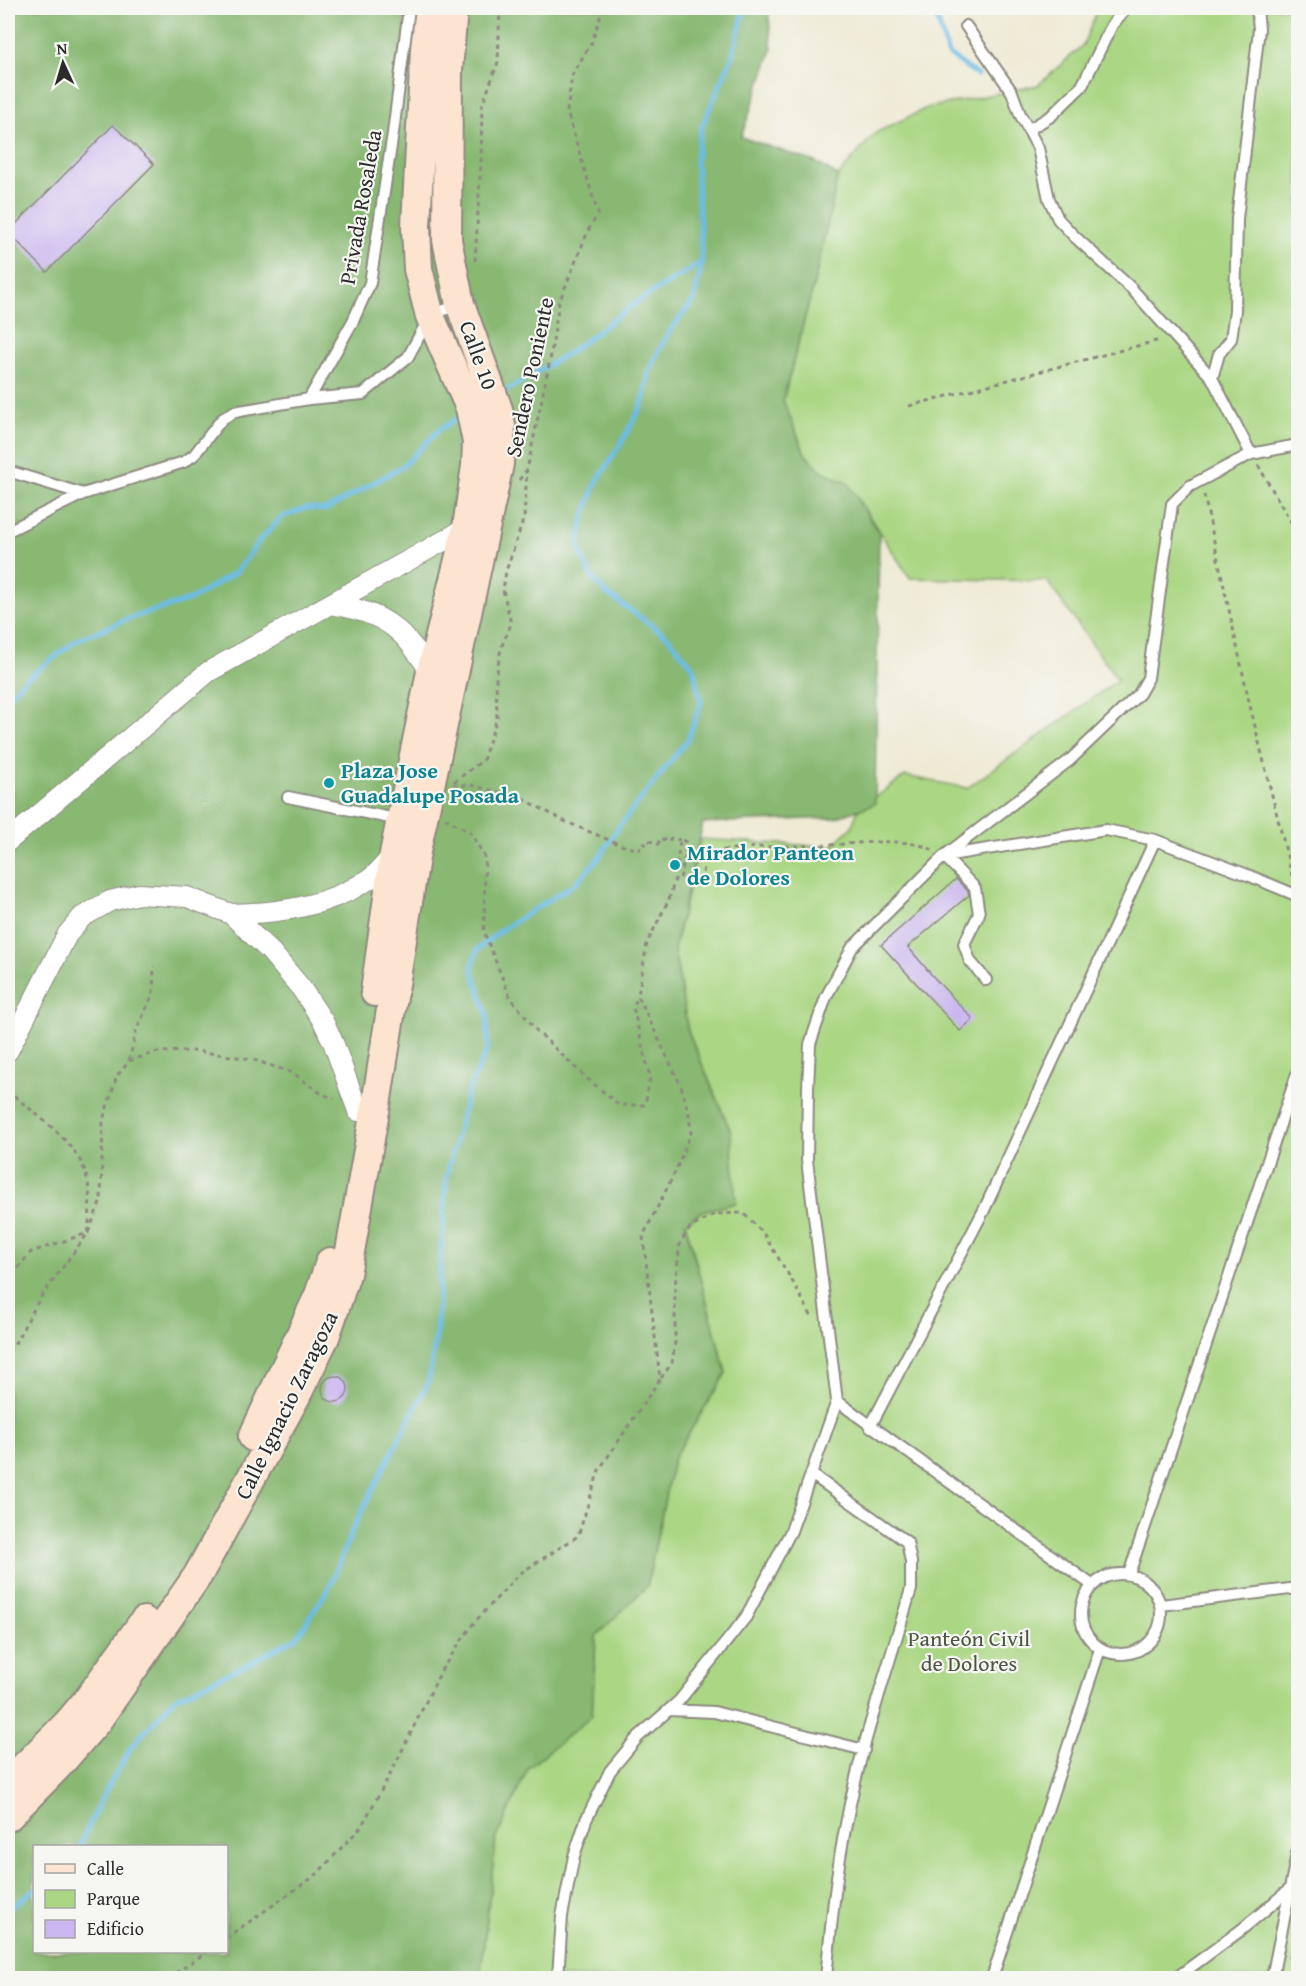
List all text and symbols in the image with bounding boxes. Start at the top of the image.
north arrow [33,33,93,93]
text: N [56,36,68,60]
street label: Privada Rosaleda [331,127,389,287]
street label: Sendero Poniente [496,294,562,460]
street label: Calle 10 [452,316,506,394]
place label: Plaza Jose Guadalupe Posada [341,754,520,811]
marker: Plaza Jose Guadalupe Posada [322,776,336,790]
place label: Mirador Panteon de Dolores [687,836,854,893]
marker: Mirador Panteon de Dolores [668,858,682,872]
street label: Calle Ignacio Zaragoza [226,1305,346,1505]
park label: Panteón Civil de Dolores [908,1622,1030,1679]
legend [33,1845,228,1953]
text: Calle [87,1855,124,1882]
text: Parque [87,1885,140,1912]
text: Edificio [87,1915,144,1942]

